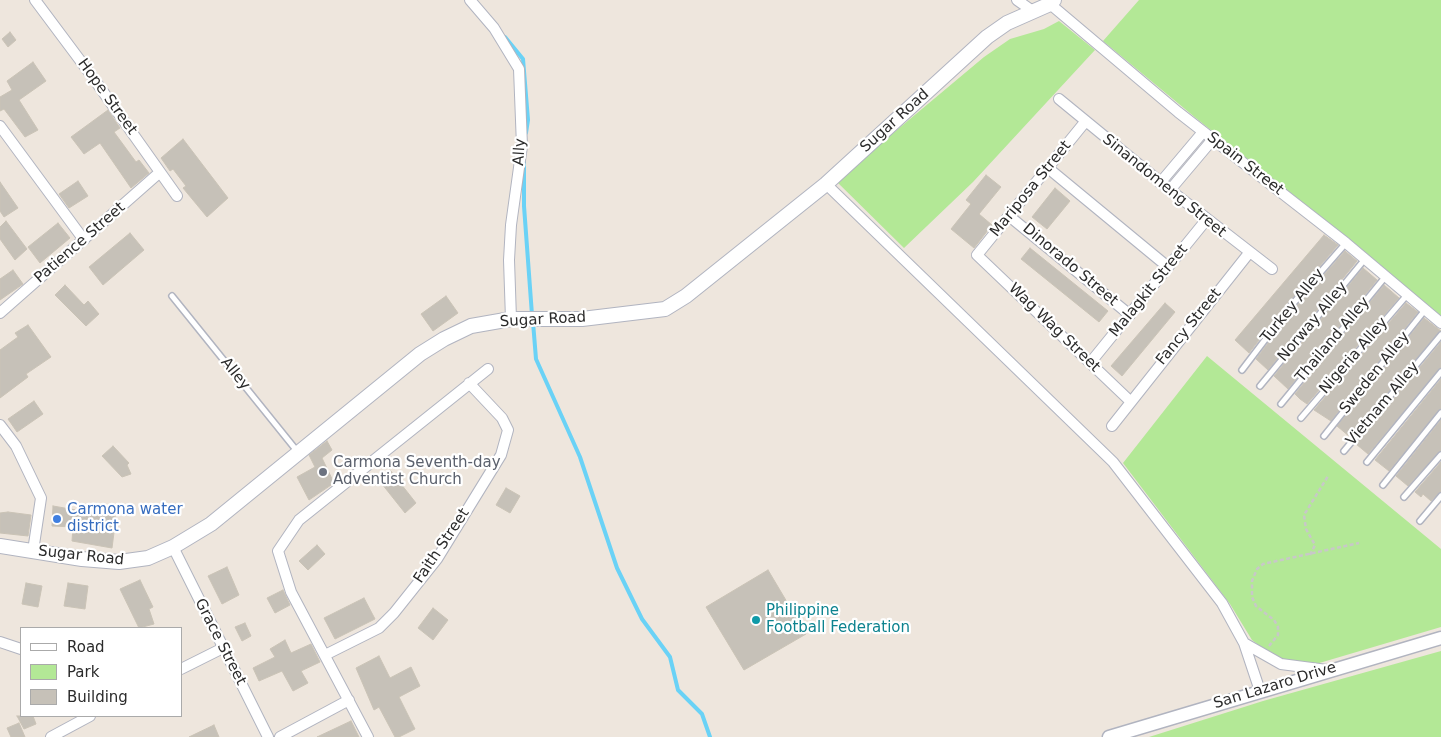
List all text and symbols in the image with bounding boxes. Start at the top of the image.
street label: Hope Street [73,55,141,139]
street label: Sugar Road [857,85,933,157]
street label: Spain Street [1203,129,1287,199]
street label: Sinandomeng Street [1099,131,1229,241]
street label: Mariposa Street [987,137,1075,241]
street label: Ally [510,138,530,166]
street label: Patience Street [31,199,129,287]
street label: Dinorado Street [1019,220,1121,310]
street label: Malagkit Street [1106,241,1192,341]
street label: Turkey Alley [1258,265,1328,347]
street label: Norway Alley [1274,279,1352,365]
street label: Wag Wag Street [1004,280,1104,376]
street label: Fancy Street [1153,285,1225,369]
street label: Thailand Alley [1292,294,1374,386]
street label: Sugar Road [499,309,587,331]
street label: Nigeria Alley [1316,314,1392,398]
street label: Sweden Alley [1336,328,1414,418]
street label: Alley [216,354,254,394]
street label: Vietnam Alley [1343,358,1423,450]
place label: Carmona Seventh-day Adventist Church [333,454,501,489]
marker: Carmona Seventh-day Adventist Church [317,466,329,478]
place label: Carmona water district [67,501,183,536]
street label: Faith Street [410,505,474,587]
marker: Carmona water district [51,513,63,525]
street label: Sugar Road [37,543,125,569]
street label: Grace Street [190,596,250,688]
place label: Philippine Football Federation [766,602,910,637]
marker: Philippine Football Federation [750,614,762,626]
legend [20,627,182,717]
text: Road [67,638,105,656]
street label: San Lazaro Drive [1211,659,1339,713]
text: Park [67,663,99,681]
text: Building [67,688,128,706]

